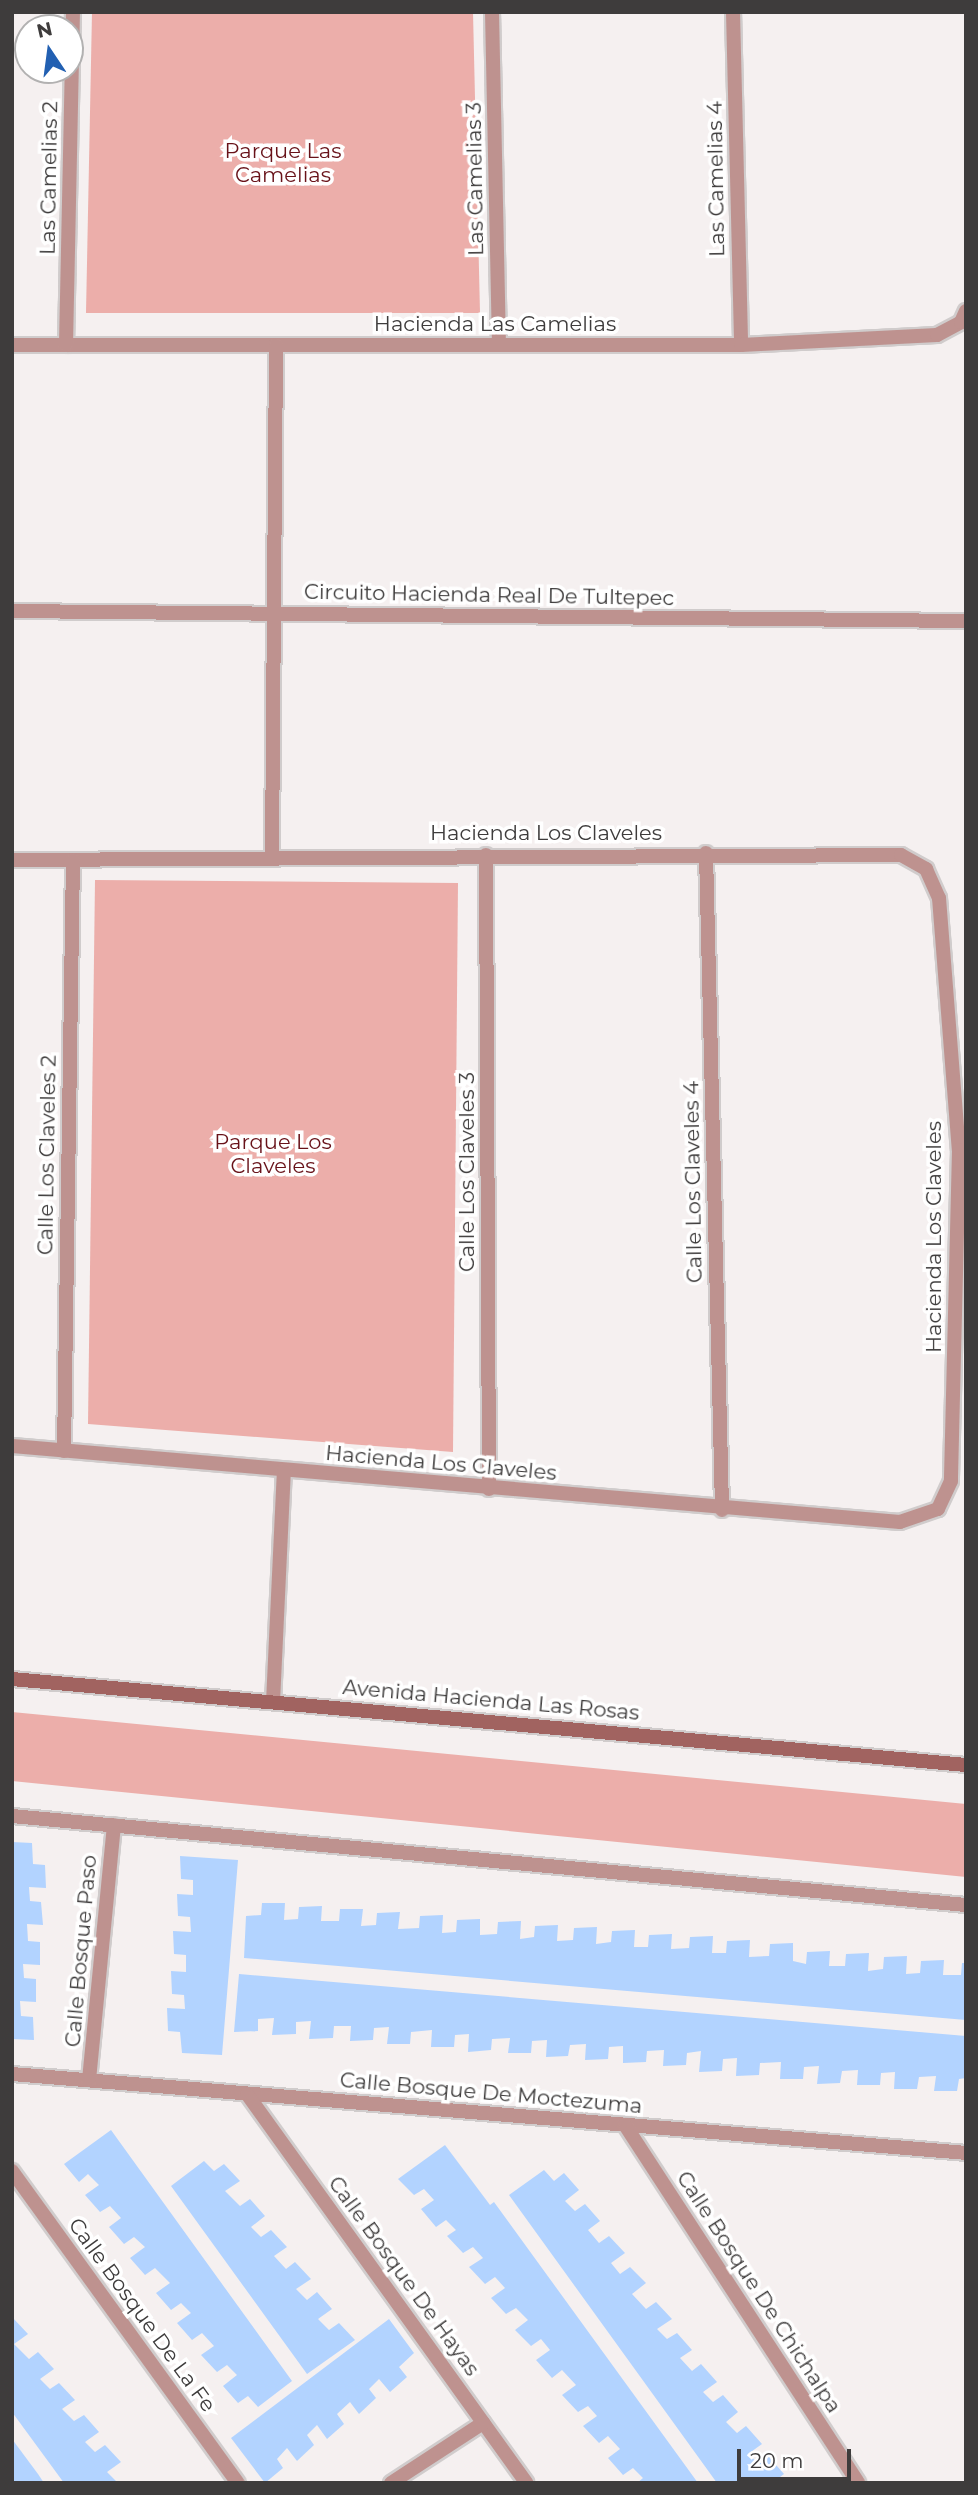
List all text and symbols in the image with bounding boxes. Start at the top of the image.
north arrow [14,14,84,84]
text: N [35,17,55,43]
street label: Las Camelias 2 [35,101,63,255]
street label: Las Camelias 4 [702,101,730,257]
street label: Las Camelias 3 [461,102,489,256]
park label: Parque Las Camelias [225,138,341,188]
street label: Hacienda Las Camelias [374,311,616,337]
street label: Circuito Hacienda Real De Tultepec [304,579,674,611]
street label: Hacienda Los Claveles [430,820,662,846]
street label: Calle Los Claveles 2 [33,1055,61,1255]
street label: Calle Los Claveles 3 [454,1072,480,1272]
street label: Calle Los Claveles 4 [679,1081,707,1283]
street label: Hacienda Los Claveles [921,1121,947,1353]
park label: Parque Los Claveles [214,1129,332,1179]
street label: Hacienda Los Claveles [324,1440,558,1486]
street label: Avenida Hacienda Las Rosas [342,1674,640,1726]
street label: Calle Bosque Paso [60,1854,102,2048]
street label: Calle Bosque De Moctezuma [339,2067,643,2119]
street label: Calle Bosque De Chichalpa [671,2166,847,2418]
street label: Calle Bosque De Hayas [323,2171,485,2381]
street label: Calle Bosque De La Fe [63,2213,221,2417]
scale bar [740,2436,854,2480]
text: 20 m [750,2448,804,2473]

